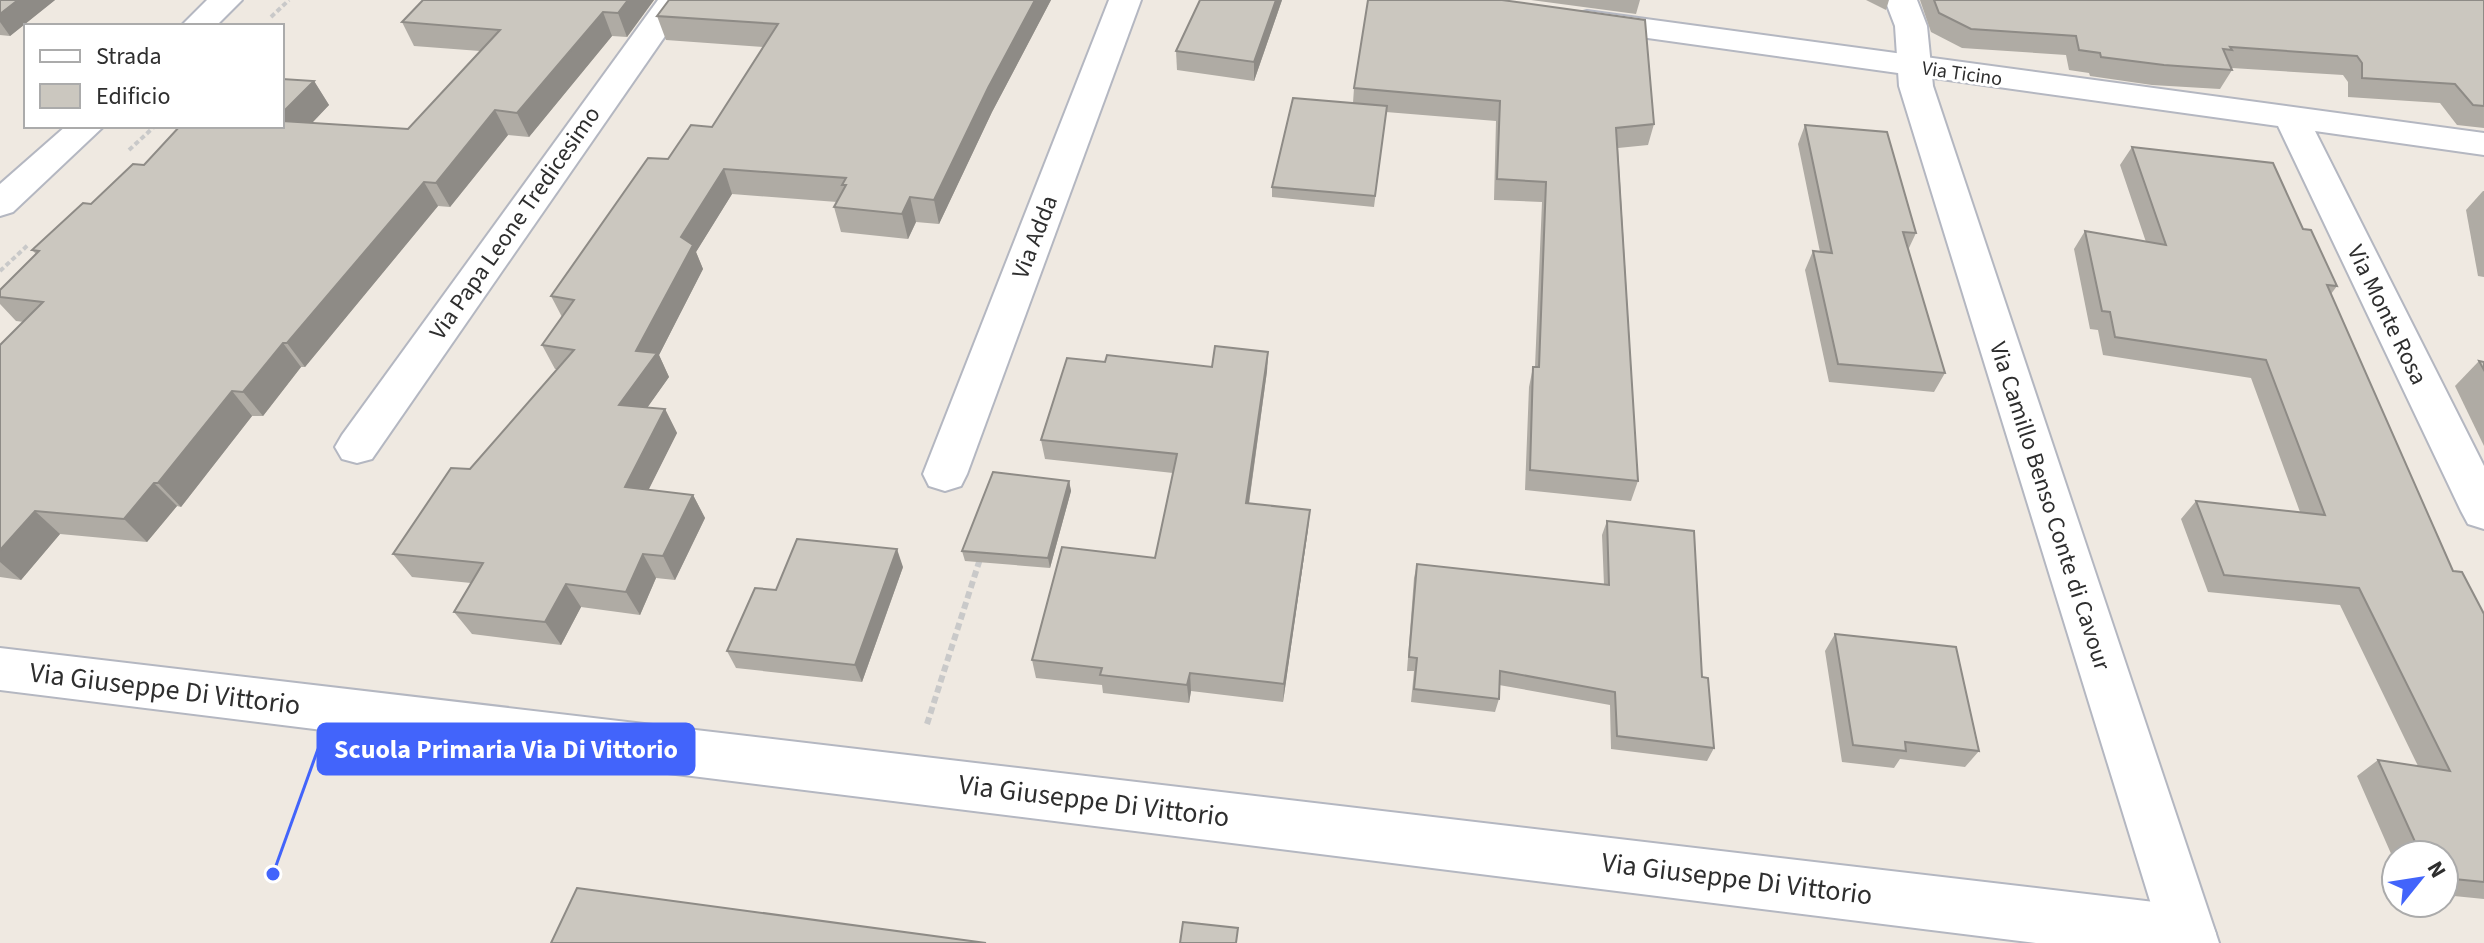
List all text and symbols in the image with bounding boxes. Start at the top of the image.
legend [24,24,284,128]
text: Strada [96,39,162,74]
street label: Via Ticino [1920,55,2004,93]
text: Edificio [96,79,170,114]
street label: Via Papa Leone Tredicesimo [421,99,609,347]
street label: Via Adda [1003,190,1067,284]
street label: Via Monte Rosa [2338,239,2436,391]
street label: Via Camillo Benso Conte di Cavour [1980,337,2120,675]
street label: Via Giuseppe Di Vittorio [27,653,303,725]
callout: Scuola Primaria Via Di Vittorio [318,724,694,774]
text: Scuola Primaria Via Di Vittorio [334,731,678,768]
street label: Via Giuseppe Di Vittorio [956,765,1232,837]
north arrow [2380,839,2460,919]
street label: Via Giuseppe Di Vittorio [1599,843,1875,915]
text: N [2419,855,2454,884]

